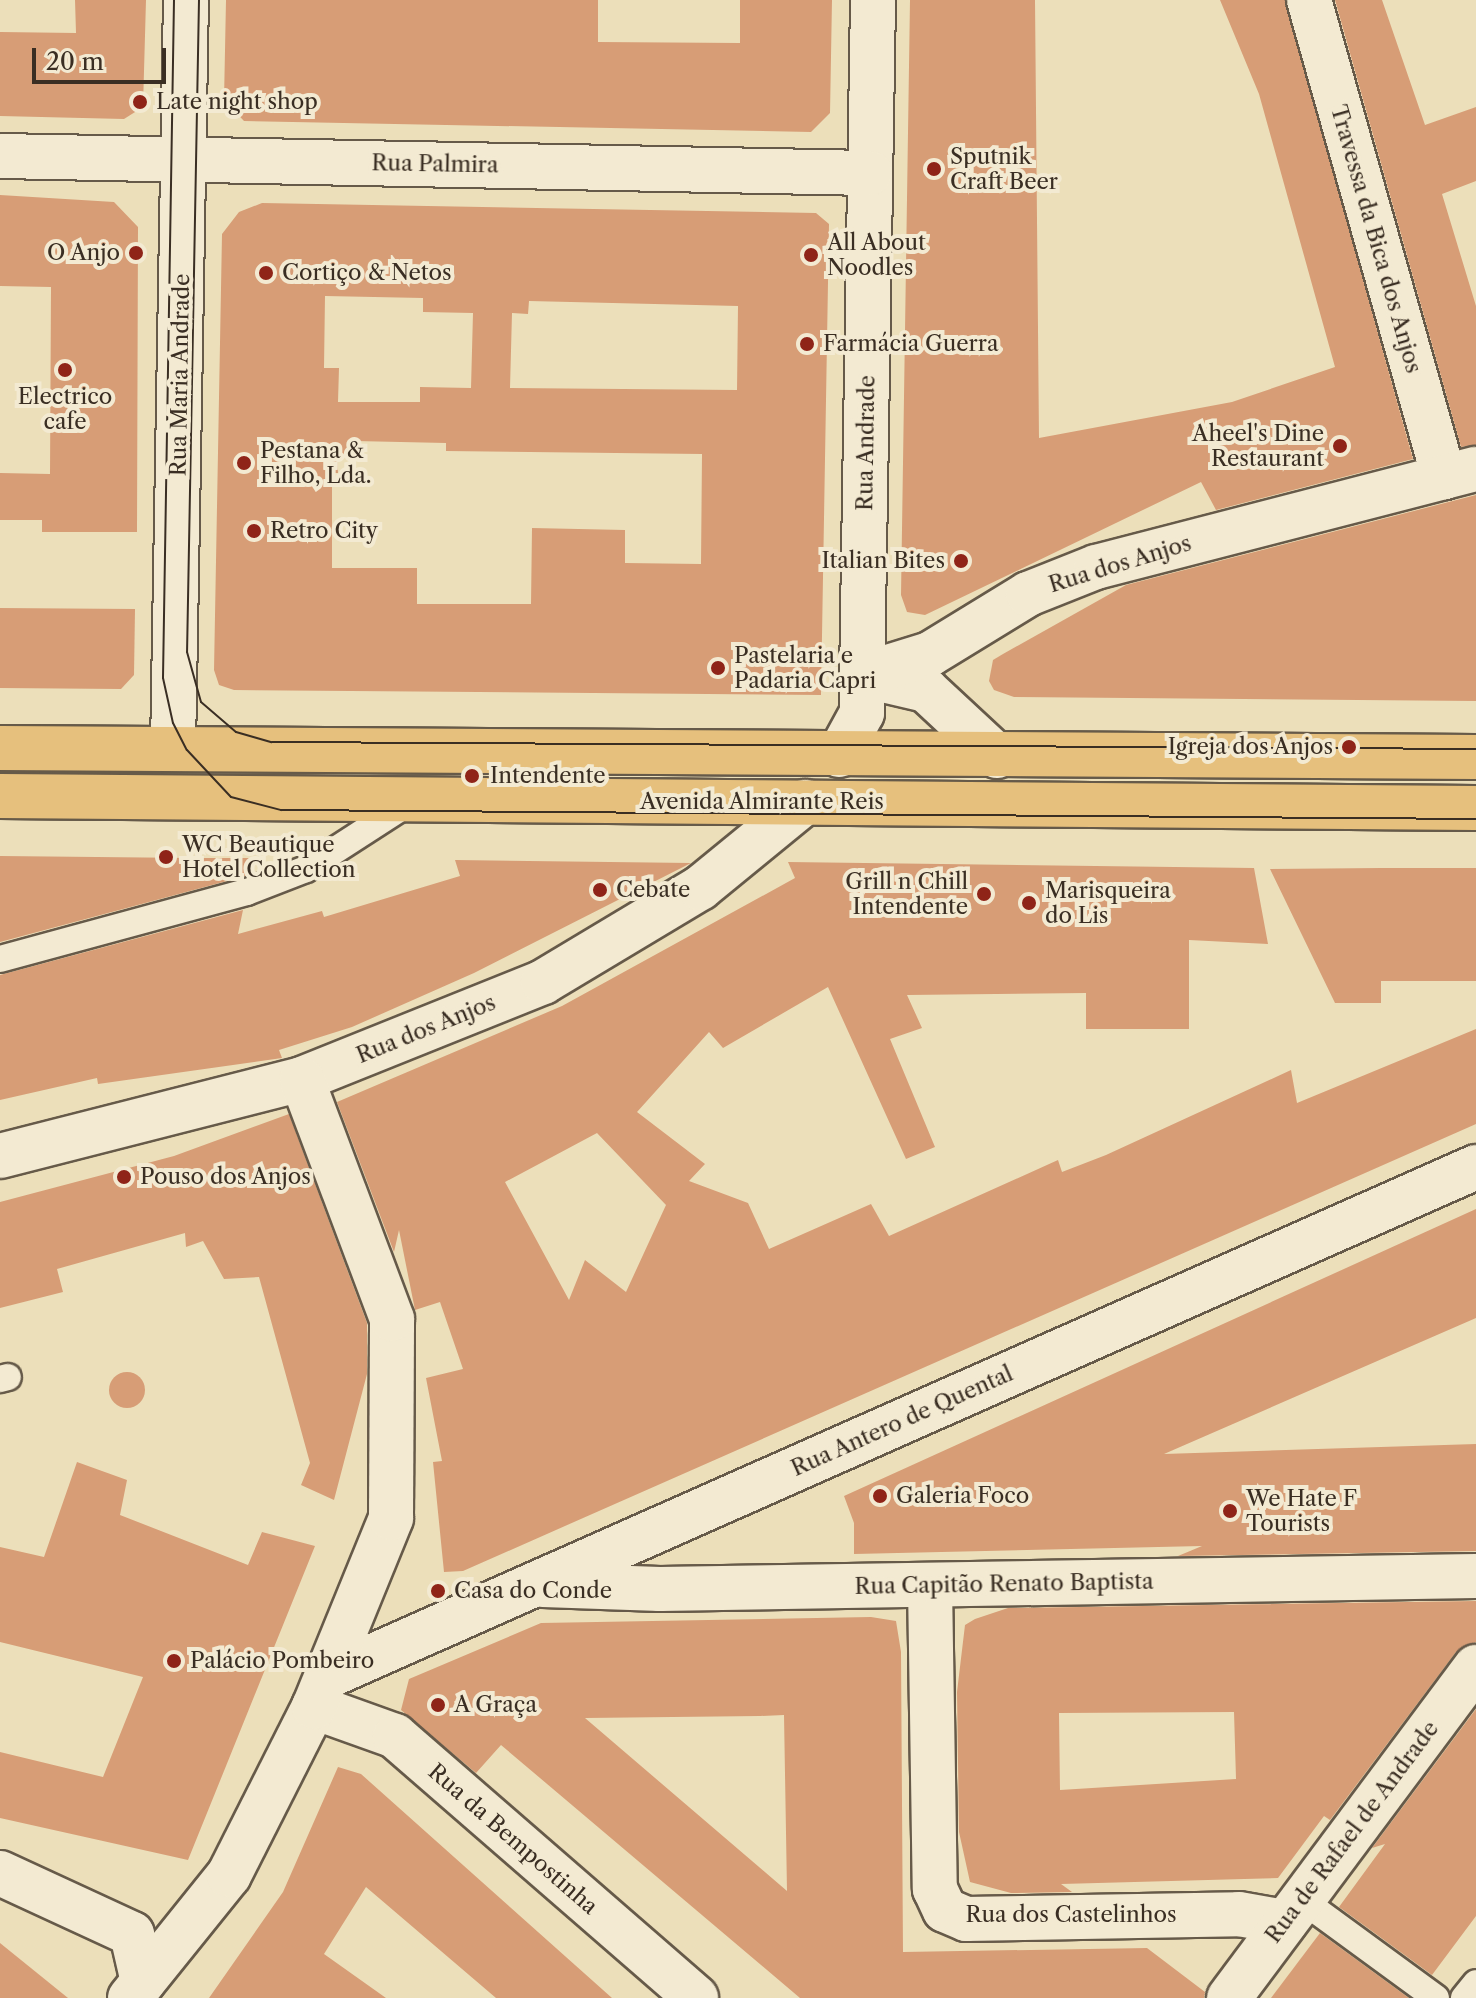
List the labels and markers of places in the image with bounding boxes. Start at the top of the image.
place label: Late night shop [156,89,318,115]
marker: Late night shop [131,93,149,111]
place label: Sputnik Craft Beer [950,143,1058,194]
marker: Sputnik Craft Beer [925,160,943,178]
place label: All About Noodles [827,229,927,280]
place label: O Anjo [46,240,120,266]
marker: O Anjo [127,244,145,262]
marker: All About Noodles [802,246,820,264]
place label: Cortiço & Netos [282,260,452,286]
marker: Cortiço & Netos [257,264,275,282]
place label: Farmácia Guerra [823,331,999,357]
marker: Farmácia Guerra [798,335,816,353]
marker: Electrico cafe [56,361,74,379]
place label: Electrico cafe [18,383,112,434]
place label: Aheel's Dine Restaurant [1192,420,1324,472]
place label: Pestana & Filho, Lda. [260,437,372,488]
marker: Aheel's Dine Restaurant [1331,437,1349,455]
marker: Pestana & Filho, Lda. [235,454,253,472]
place label: Retro City [270,518,378,544]
marker: Retro City [245,522,263,540]
place label: Italian Bites [822,548,945,574]
marker: Italian Bites [952,552,970,570]
place label: Pastelaria e Padaria Capri [734,642,876,694]
marker: Pastelaria e Padaria Capri [709,659,727,677]
place label: Igreja dos Anjos [1167,734,1333,760]
marker: Igreja dos Anjos [1340,738,1358,756]
place label: Intendente [490,763,606,789]
marker: Intendente [461,765,483,787]
place label: WC Beautique Hotel Collection [182,831,355,882]
marker: WC Beautique Hotel Collection [157,848,175,866]
place label: Grill n Chill Intendente [845,868,968,920]
place label: Cebate [616,877,690,903]
place label: Marisqueira do Lis [1045,877,1171,928]
marker: Cebate [591,881,609,899]
marker: Grill n Chill Intendente [975,885,993,903]
marker: Marisqueira do Lis [1020,894,1038,912]
place label: Pouso dos Anjos [140,1164,312,1190]
marker: Pouso dos Anjos [115,1168,133,1186]
place label: Galeria Foco [896,1483,1030,1509]
place label: We Hate F Tourists [1246,1485,1357,1536]
marker: Galeria Foco [871,1487,889,1505]
marker: We Hate F Tourists [1221,1502,1239,1520]
place label: Casa do Conde [454,1578,612,1604]
marker: Casa do Conde [429,1582,447,1600]
place label: Palácio Pombeiro [190,1648,374,1674]
marker: Palácio Pombeiro [165,1652,183,1670]
place label: A Graça [454,1692,538,1718]
marker: A Graça [429,1696,447,1714]

